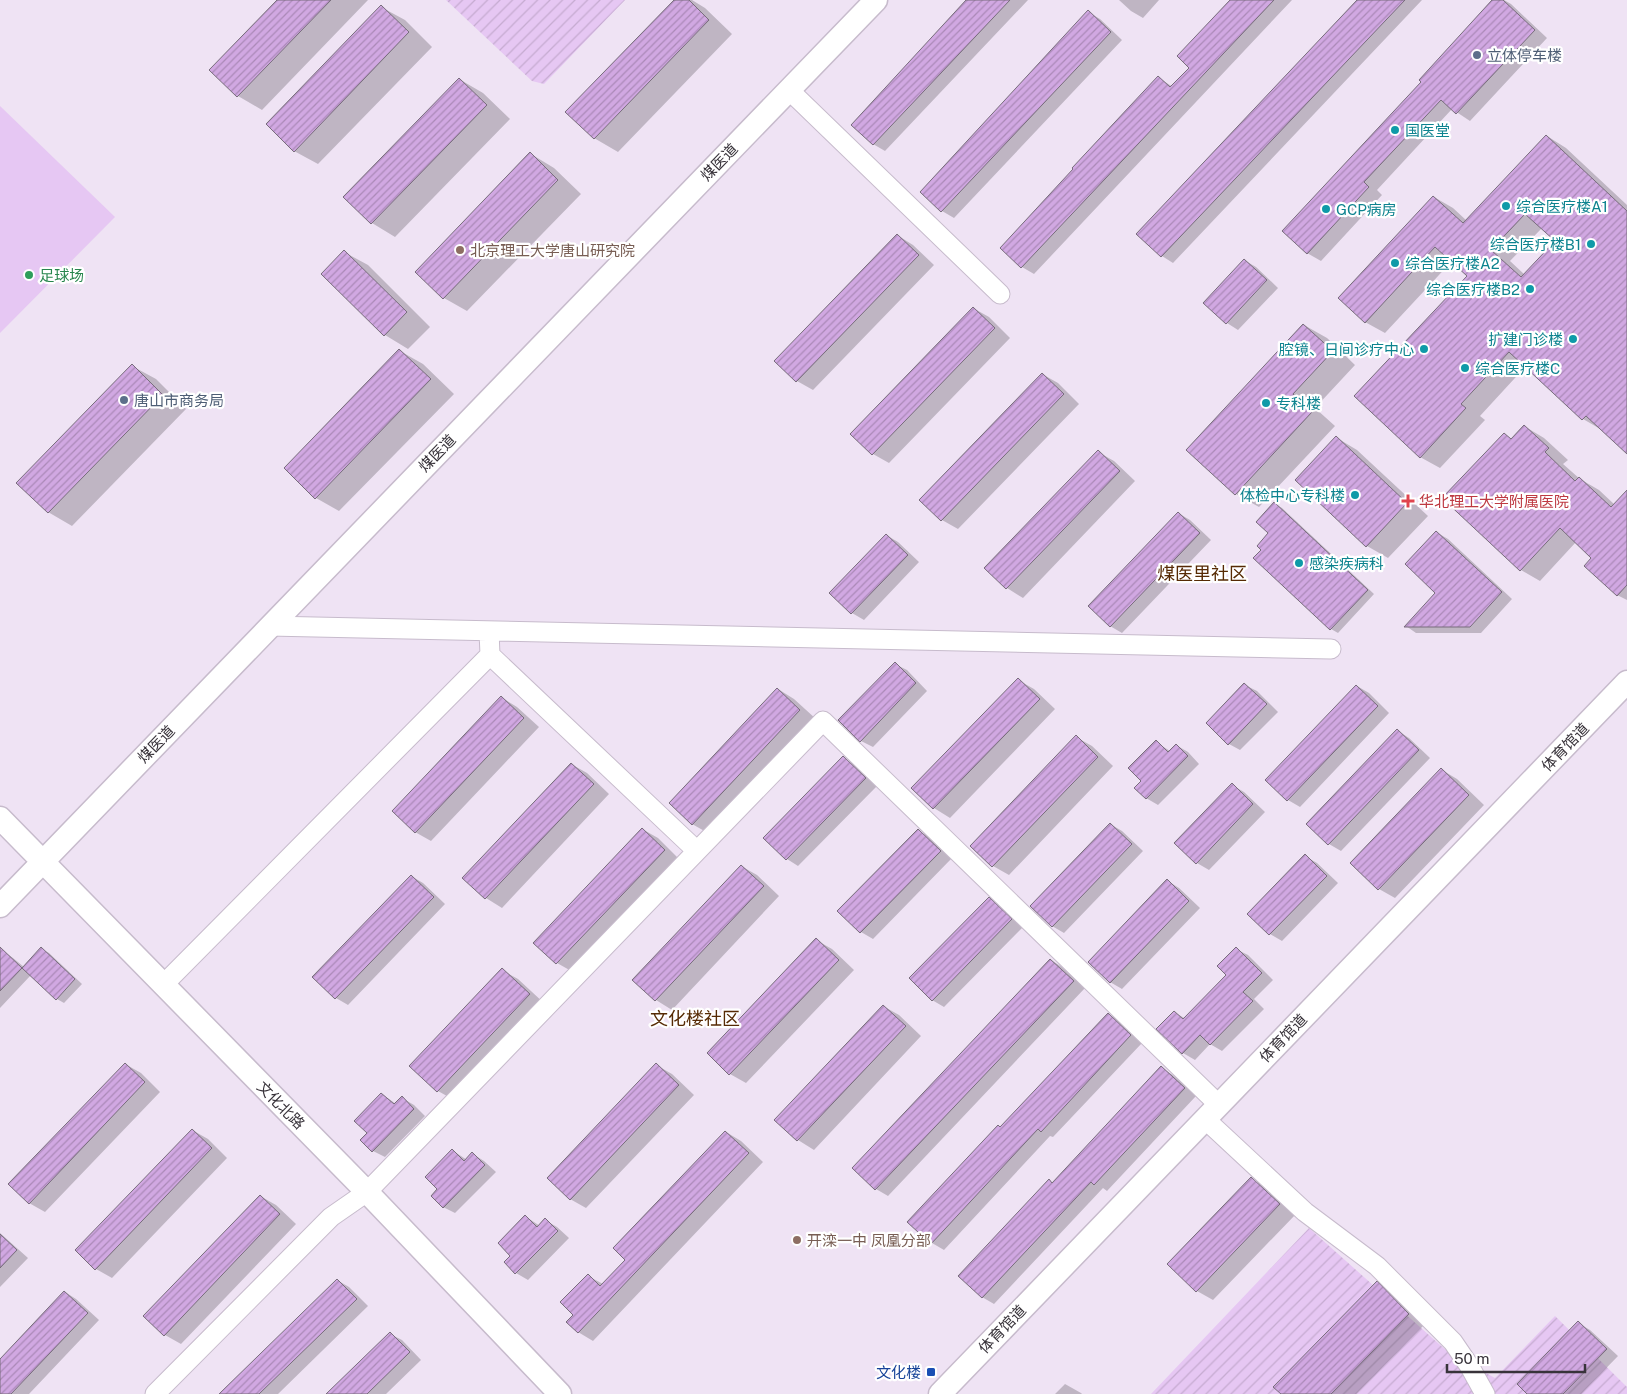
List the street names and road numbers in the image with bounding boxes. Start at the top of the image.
street label: 煤医道 [697,140,741,184]
street label: 煤医道 [415,431,459,475]
street label: 体育馆道 [1538,720,1592,774]
street label: 煤医道 [134,722,178,766]
street label: 体育馆道 [1256,1011,1310,1065]
street label: 文化北路 [254,1078,308,1132]
street label: 体育馆道 [975,1302,1029,1356]

